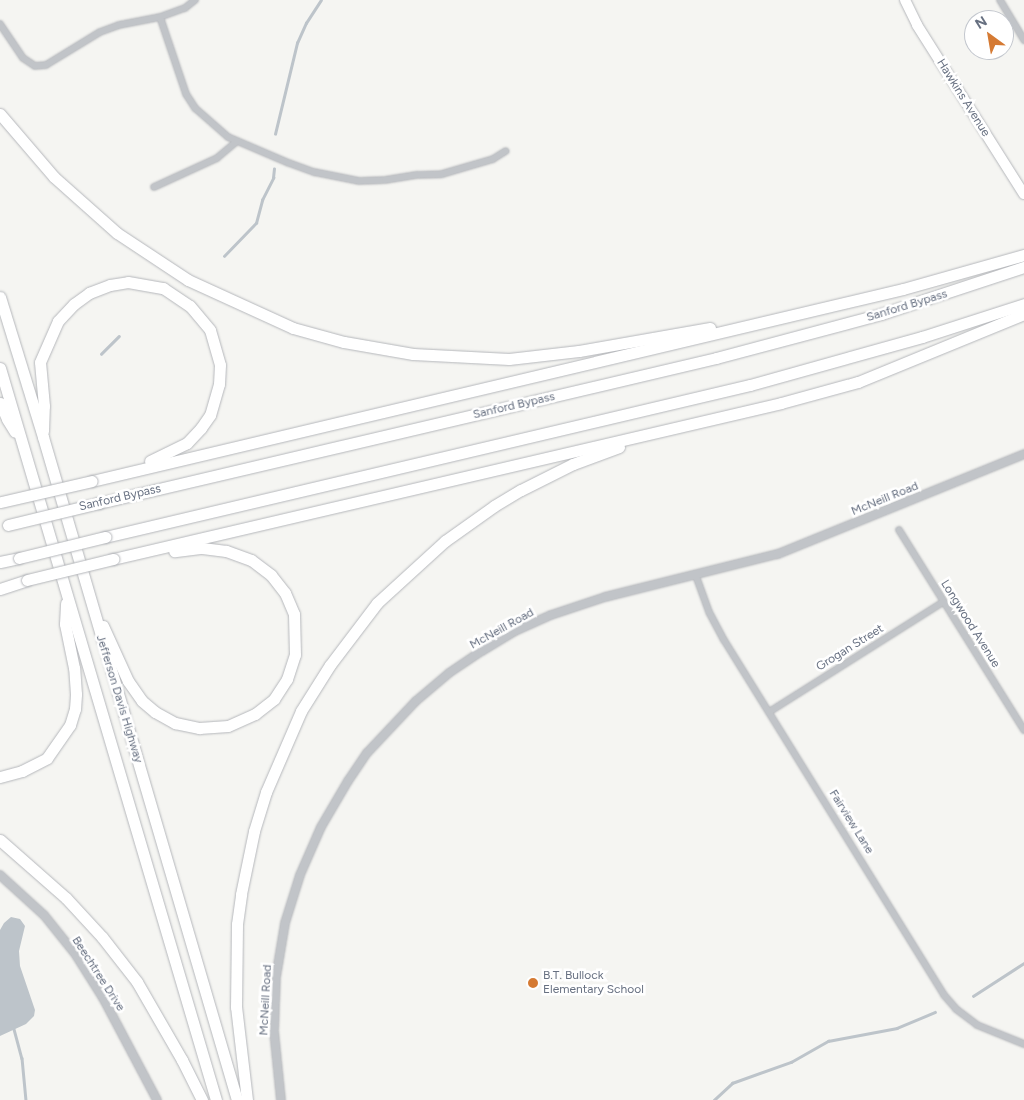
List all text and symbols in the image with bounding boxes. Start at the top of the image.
north arrow [964,10,1014,60]
text: N [972,13,990,33]
street label: Hawkins Avenue [933,56,993,140]
street label: Sanford Bypass [865,287,949,325]
street label: Sanford Bypass [472,390,556,422]
street label: McNeill Road [849,479,921,519]
street label: Sanford Bypass [78,482,162,514]
street label: Longwood Avenue [937,577,1003,671]
street label: McNeill Road [467,605,537,653]
street label: Grogan Street [814,622,886,674]
street label: Jefferson Davis Highway [93,633,145,765]
street label: Fairview Lane [826,787,876,857]
street label: Beechtree Drive [69,934,127,1014]
street label: McNeill Road [257,964,275,1036]
place label: B.T. Bullock Elementary School [543,969,644,997]
marker: B.T. Bullock Elementary School [527,977,539,989]

